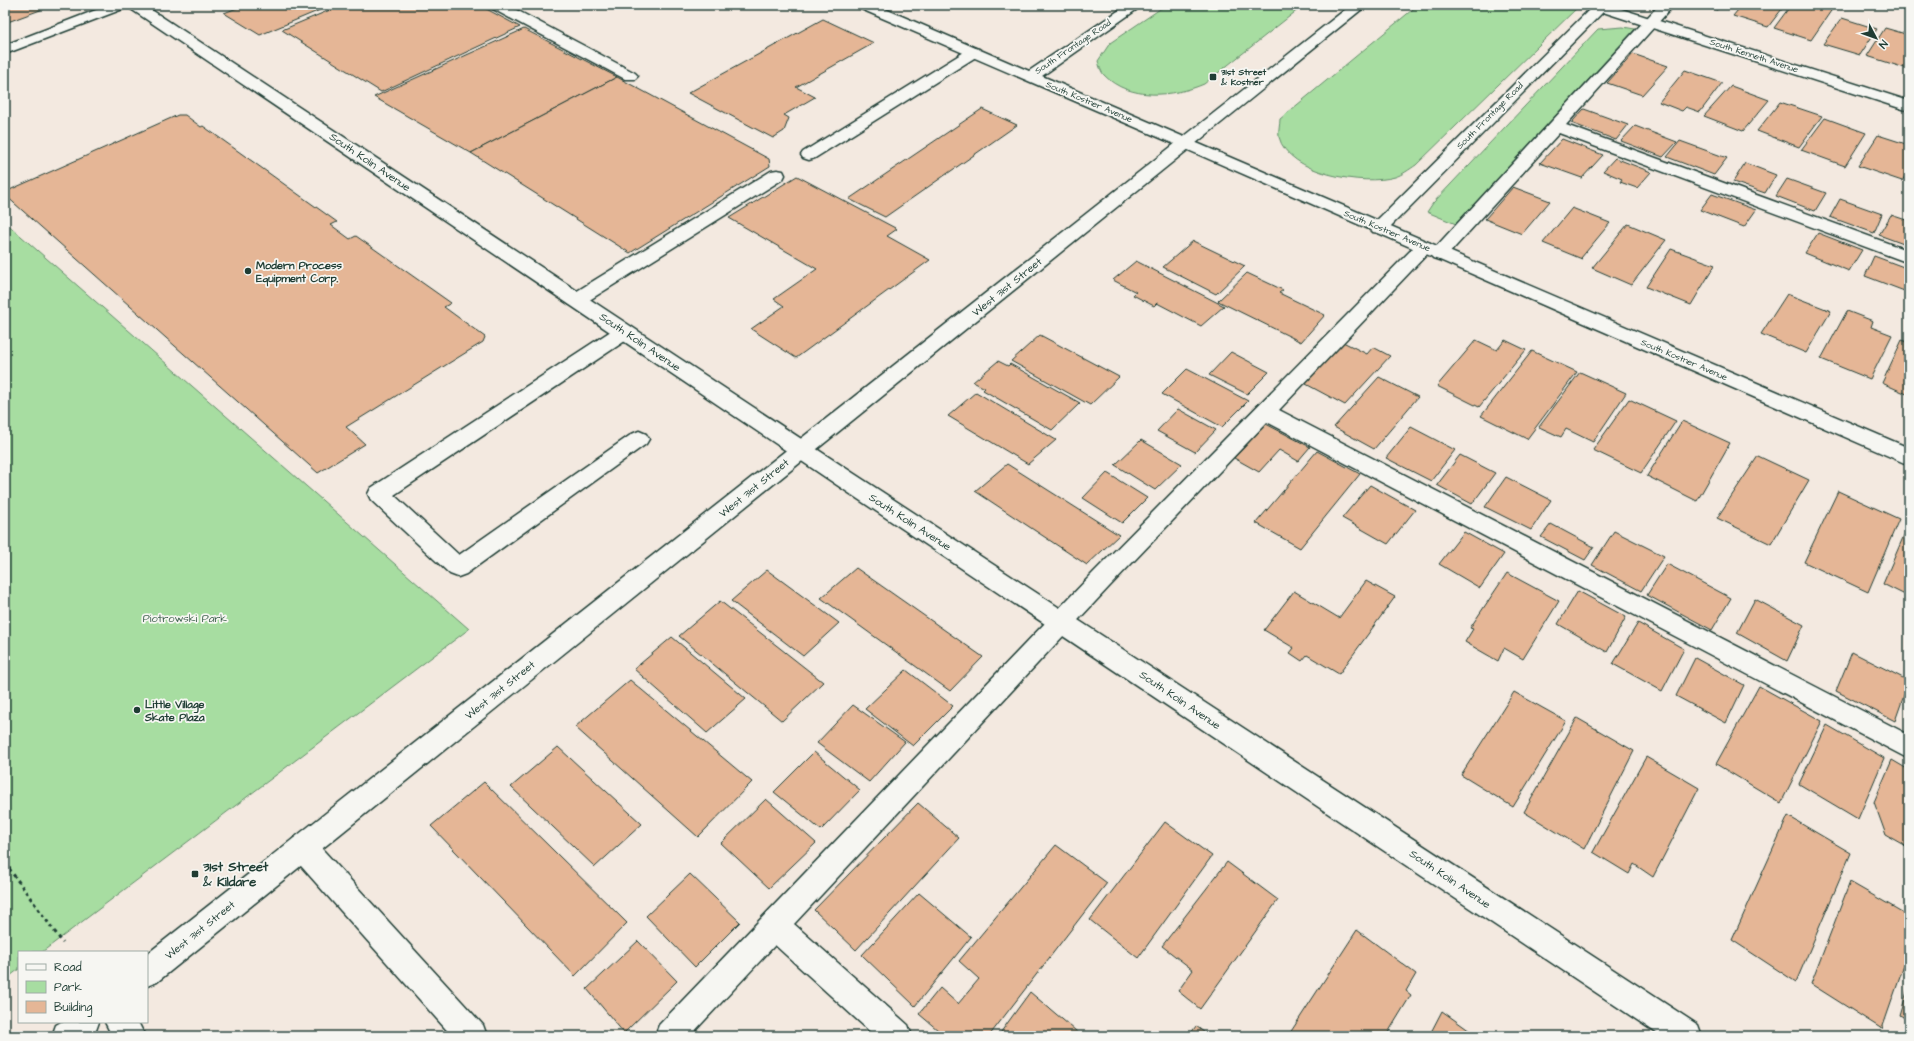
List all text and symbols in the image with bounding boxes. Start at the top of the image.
street label: South Frontage Road [1032,16,1114,78]
north arrow [1856,18,1896,58]
street label: South Kenneth Avenue [1708,36,1800,76]
text: N [1875,37,1891,52]
place label: 31st Street & Kostner [1220,66,1267,89]
marker: 31st Street & Kostner [1208,72,1218,82]
street label: South Kostner Avenue [1044,78,1134,126]
street label: South Frontage Road [1454,79,1527,152]
street label: South Kolin Avenue [326,129,414,195]
street label: South Kostner Avenue [1342,207,1432,255]
street label: West 31st Street [969,254,1046,320]
place label: Modern Process Equipment Corp. [256,258,343,287]
marker: Modern Process Equipment Corp. [243,266,253,276]
street label: South Kolin Avenue [596,309,684,375]
street label: South Kostner Avenue [1639,336,1729,384]
street label: West 31st Street [716,455,793,521]
street label: South Kolin Avenue [866,490,954,554]
park label: Piotrowski Park [143,611,227,626]
street label: West 31st Street [462,657,539,723]
street label: South Kolin Avenue [1136,667,1224,733]
place label: Little Village Skate Plaza [144,697,205,725]
marker: Little Village Skate Plaza [132,705,142,715]
street label: South Kolin Avenue [1406,846,1494,912]
place label: 31st Street & Kildare [202,858,269,891]
marker: 31st Street & Kildare [190,869,200,879]
street label: West 31st Street [162,897,239,963]
legend [18,951,148,1023]
text: Road [54,959,82,976]
text: Park [54,979,82,996]
text: Building [54,999,92,1017]

